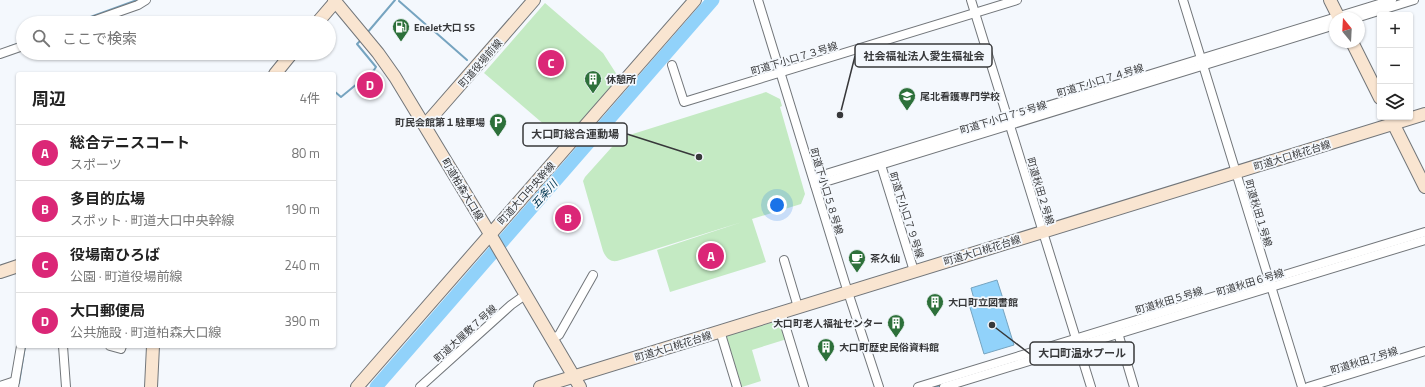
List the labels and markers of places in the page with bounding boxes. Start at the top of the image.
fuel station icon: EneJet大口 SS [391,17,411,42]
place label: EneJet大口 SS [414,20,476,35]
callout: 社会福祉法人愛生福祉会 [855,44,992,67]
pin: C [538,48,564,78]
building icon: 休憩所 [583,69,603,94]
pin: D [357,70,383,100]
place label: 休憩所 [606,72,636,87]
school or university icon: 尾北看護専門学校 [897,86,917,111]
place label: 尾北看護専門学校 [920,89,1000,104]
parking icon: 町民会館第１駐車場 [488,112,508,137]
place label: 町民会館第１駐車場 [395,115,485,130]
callout: 大口町総合運動場 [523,123,627,146]
pin: B [555,203,581,233]
pin: A [698,241,724,271]
cafe icon: 茶久仙 [847,248,867,273]
place label: 茶久仙 [870,251,900,266]
building icon: 大口町立図書館 [925,292,945,317]
place label: 大口町立図書館 [948,295,1018,310]
building icon: 大口町老人福祉センター [886,313,906,338]
place label: 大口町老人福祉センター [773,316,883,331]
building icon: 大口町歴史民俗資料館 [816,337,836,362]
place label: 大口町歴史民俗資料館 [839,340,939,355]
callout: 大口町温水プール [1030,342,1134,365]

